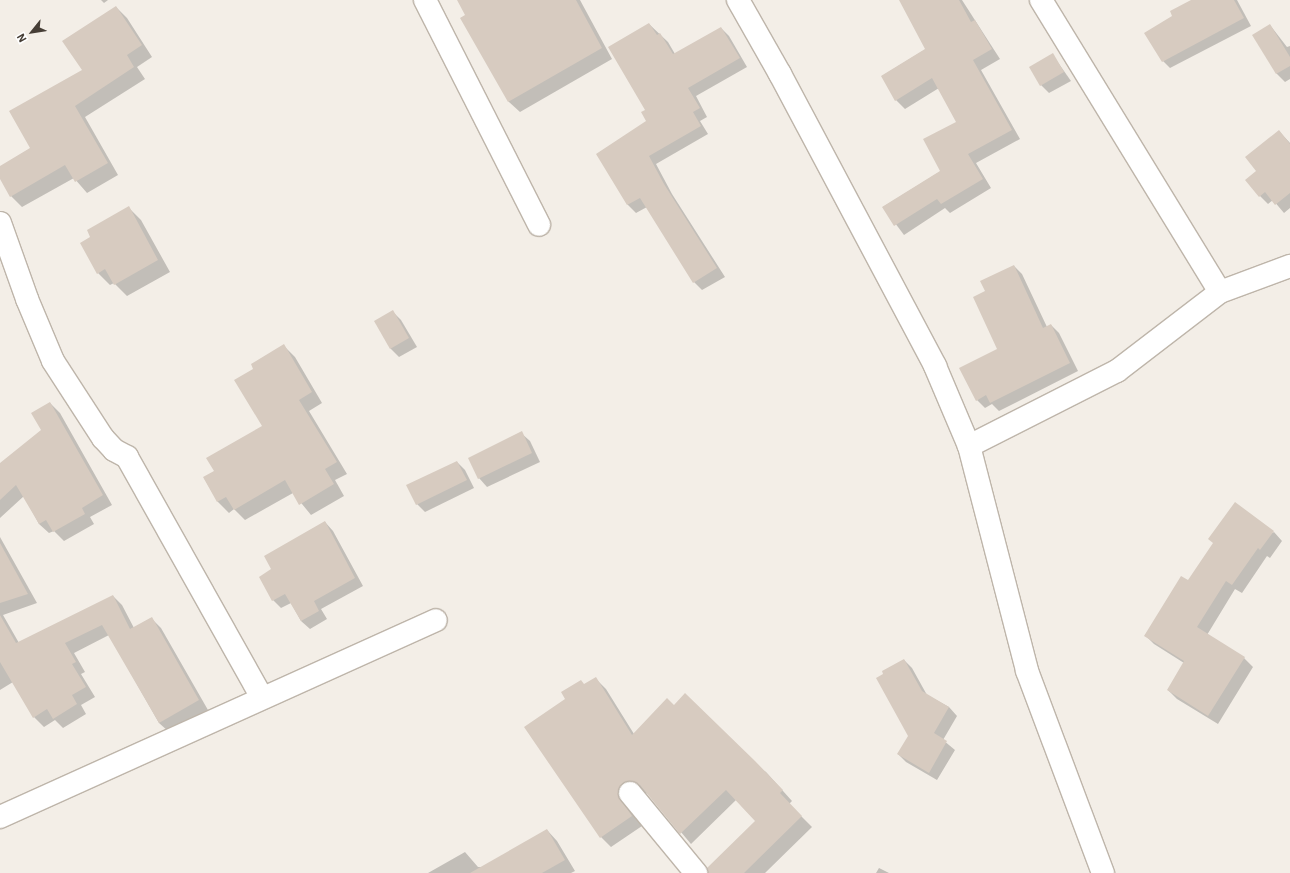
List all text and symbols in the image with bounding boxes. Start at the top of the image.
north arrow [12,12,52,52]
text: N [14,31,30,45]

